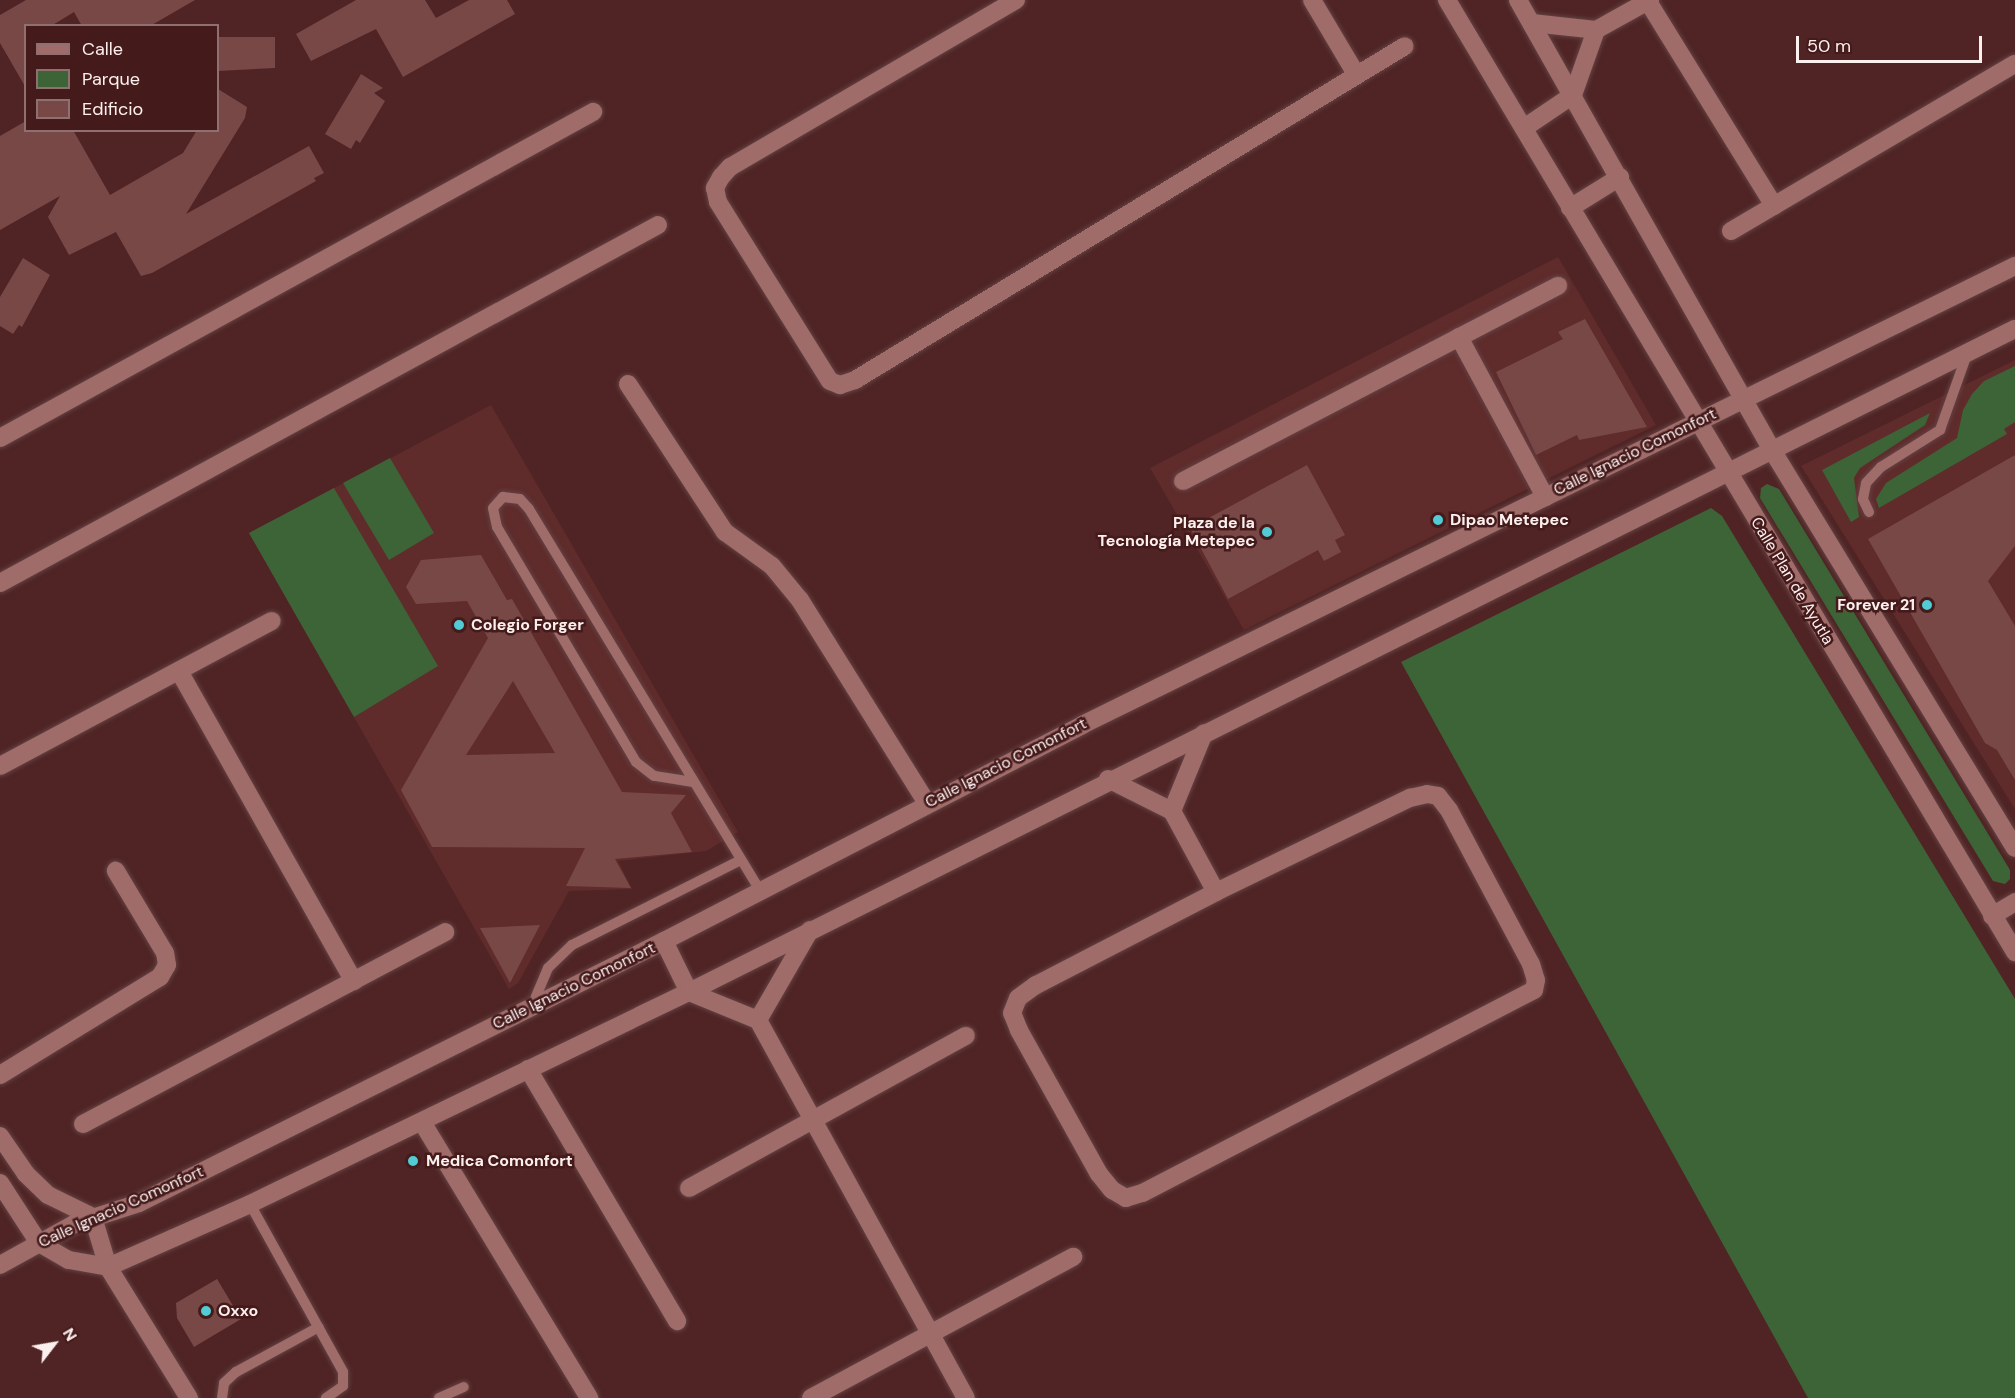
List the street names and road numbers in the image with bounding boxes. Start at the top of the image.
street label: Calle Ignacio Comonfort [1551,404,1719,500]
street label: Calle Plan de Ayutla [1746,514,1838,648]
street label: Calle Ignacio Comonfort [922,714,1090,812]
street label: Calle Ignacio Comonfort [490,938,658,1034]
street label: Calle Ignacio Comonfort [35,1162,207,1252]

